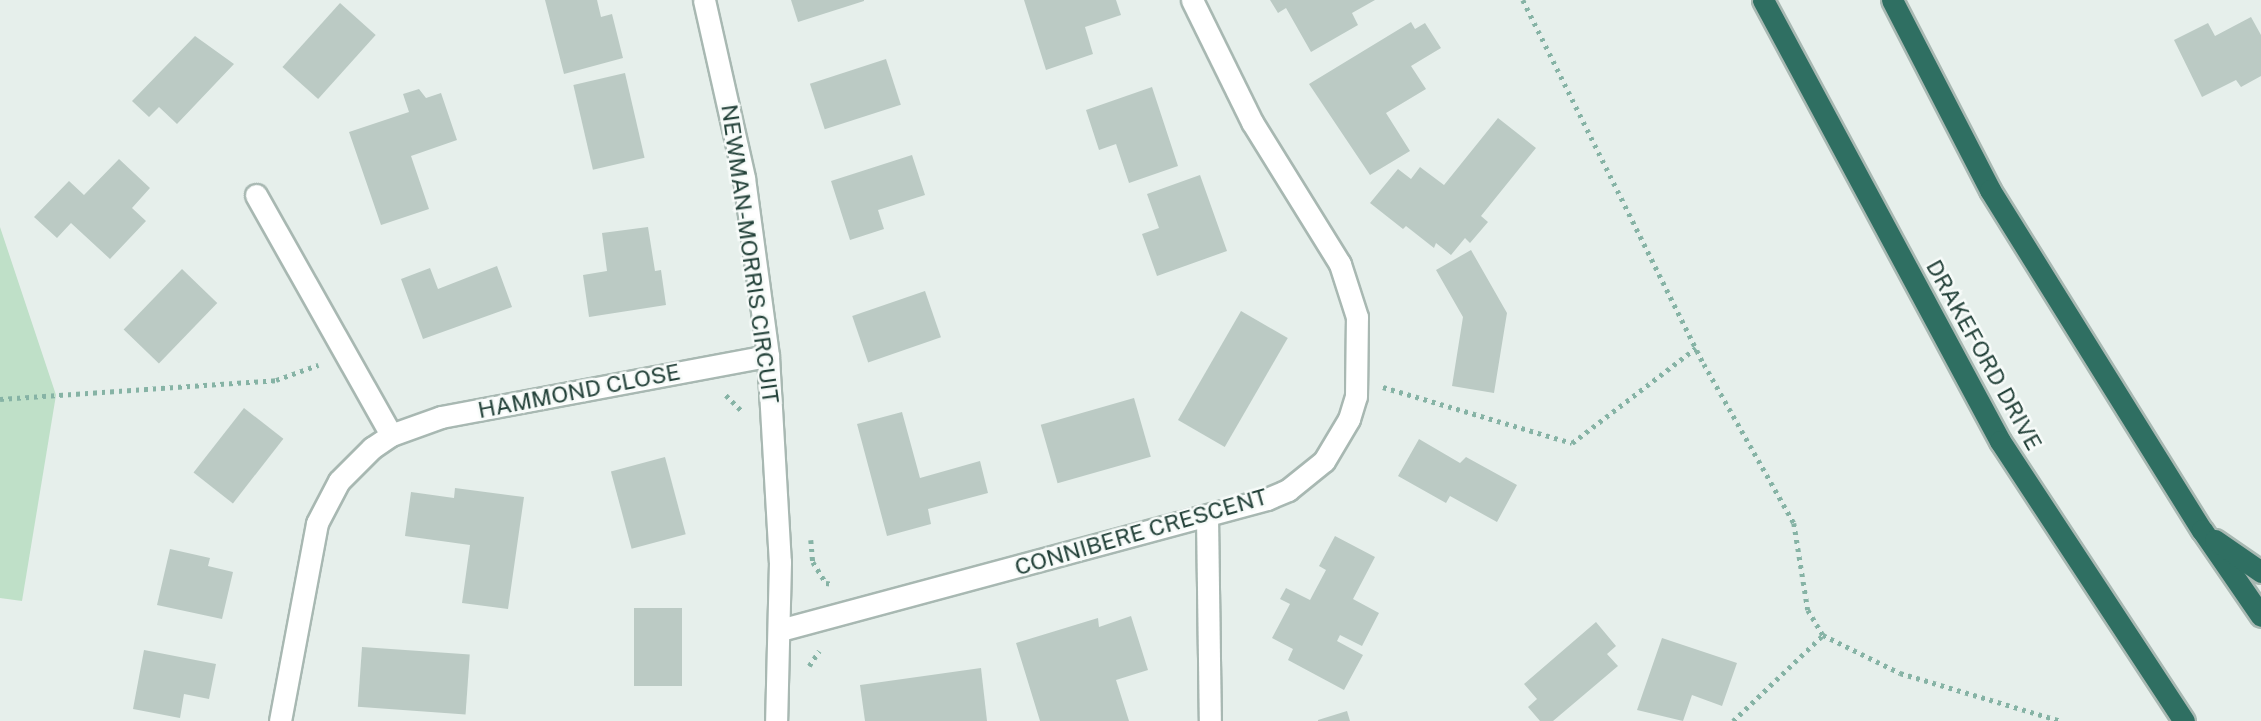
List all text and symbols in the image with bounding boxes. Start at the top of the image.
street label: NEWMAN-MORRIS CIRCUIT [715,103,785,405]
street label: DRAKEFORD DRIVE [1920,255,2048,455]
street label: HAMMOND CLOSE [475,358,683,424]
street label: CONNIBERE CRESCENT [1012,483,1270,581]

